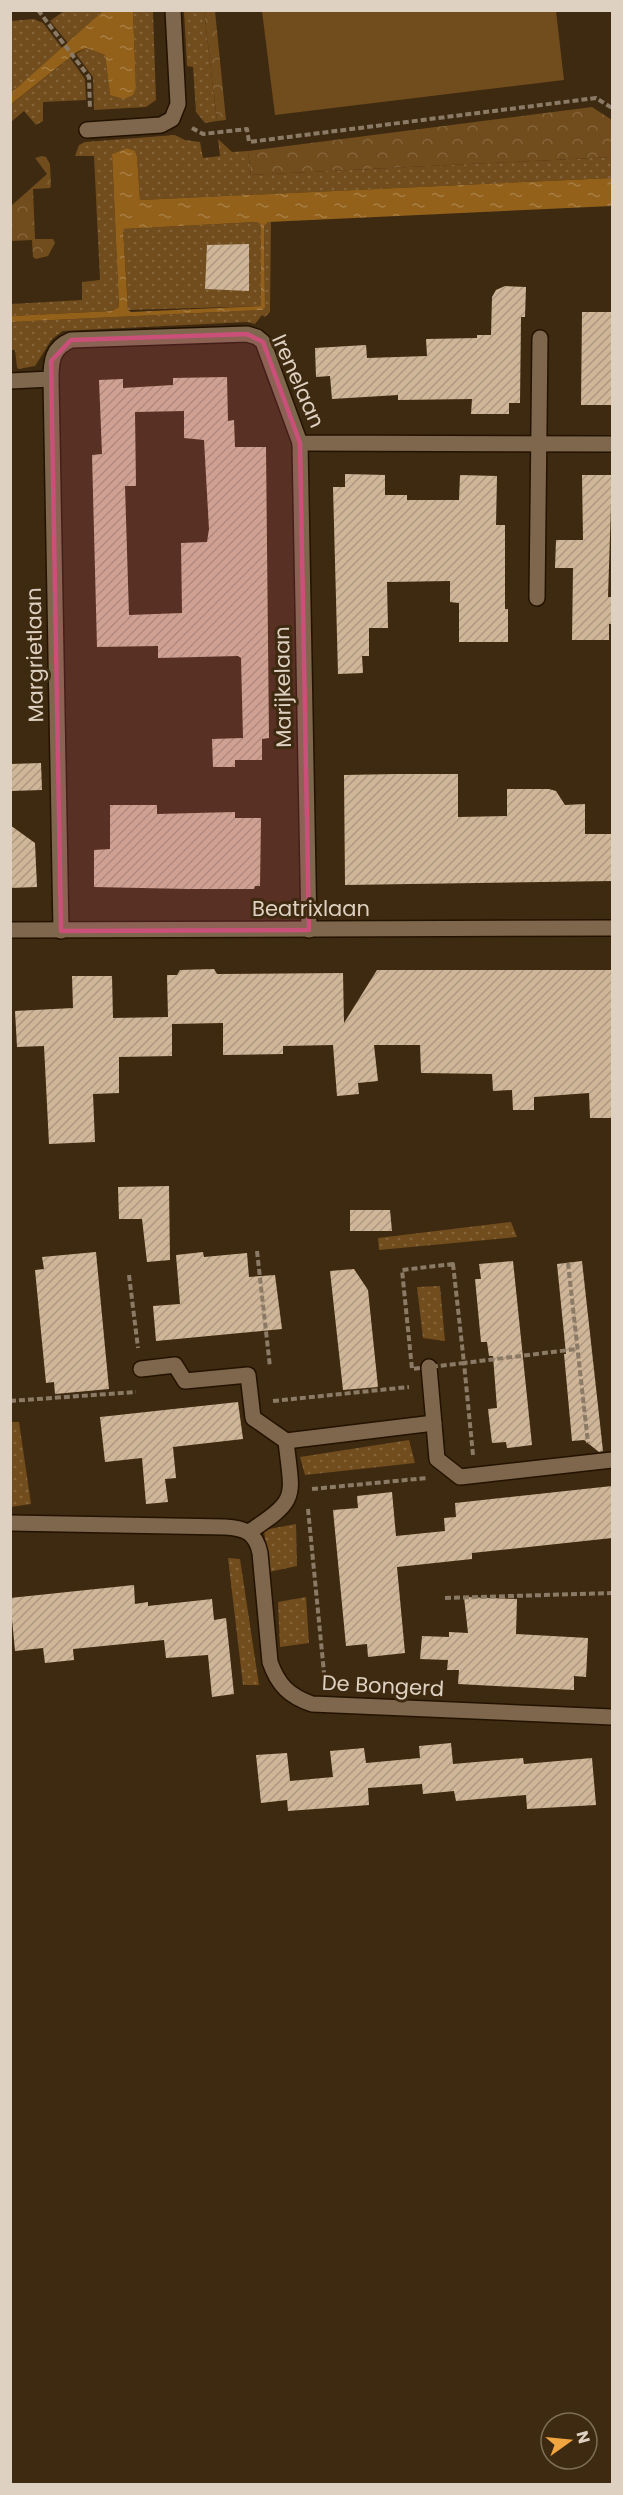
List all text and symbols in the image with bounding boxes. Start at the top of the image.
street label: Irenelaan [265,329,332,432]
street label: Margrietlaan [19,587,50,723]
street label: Marijkelaan [267,626,298,748]
street label: Beatrixlaan [252,894,370,923]
street label: De Bongerd [321,1668,445,1703]
north arrow [539,2411,599,2471]
text: N [570,2428,596,2446]

